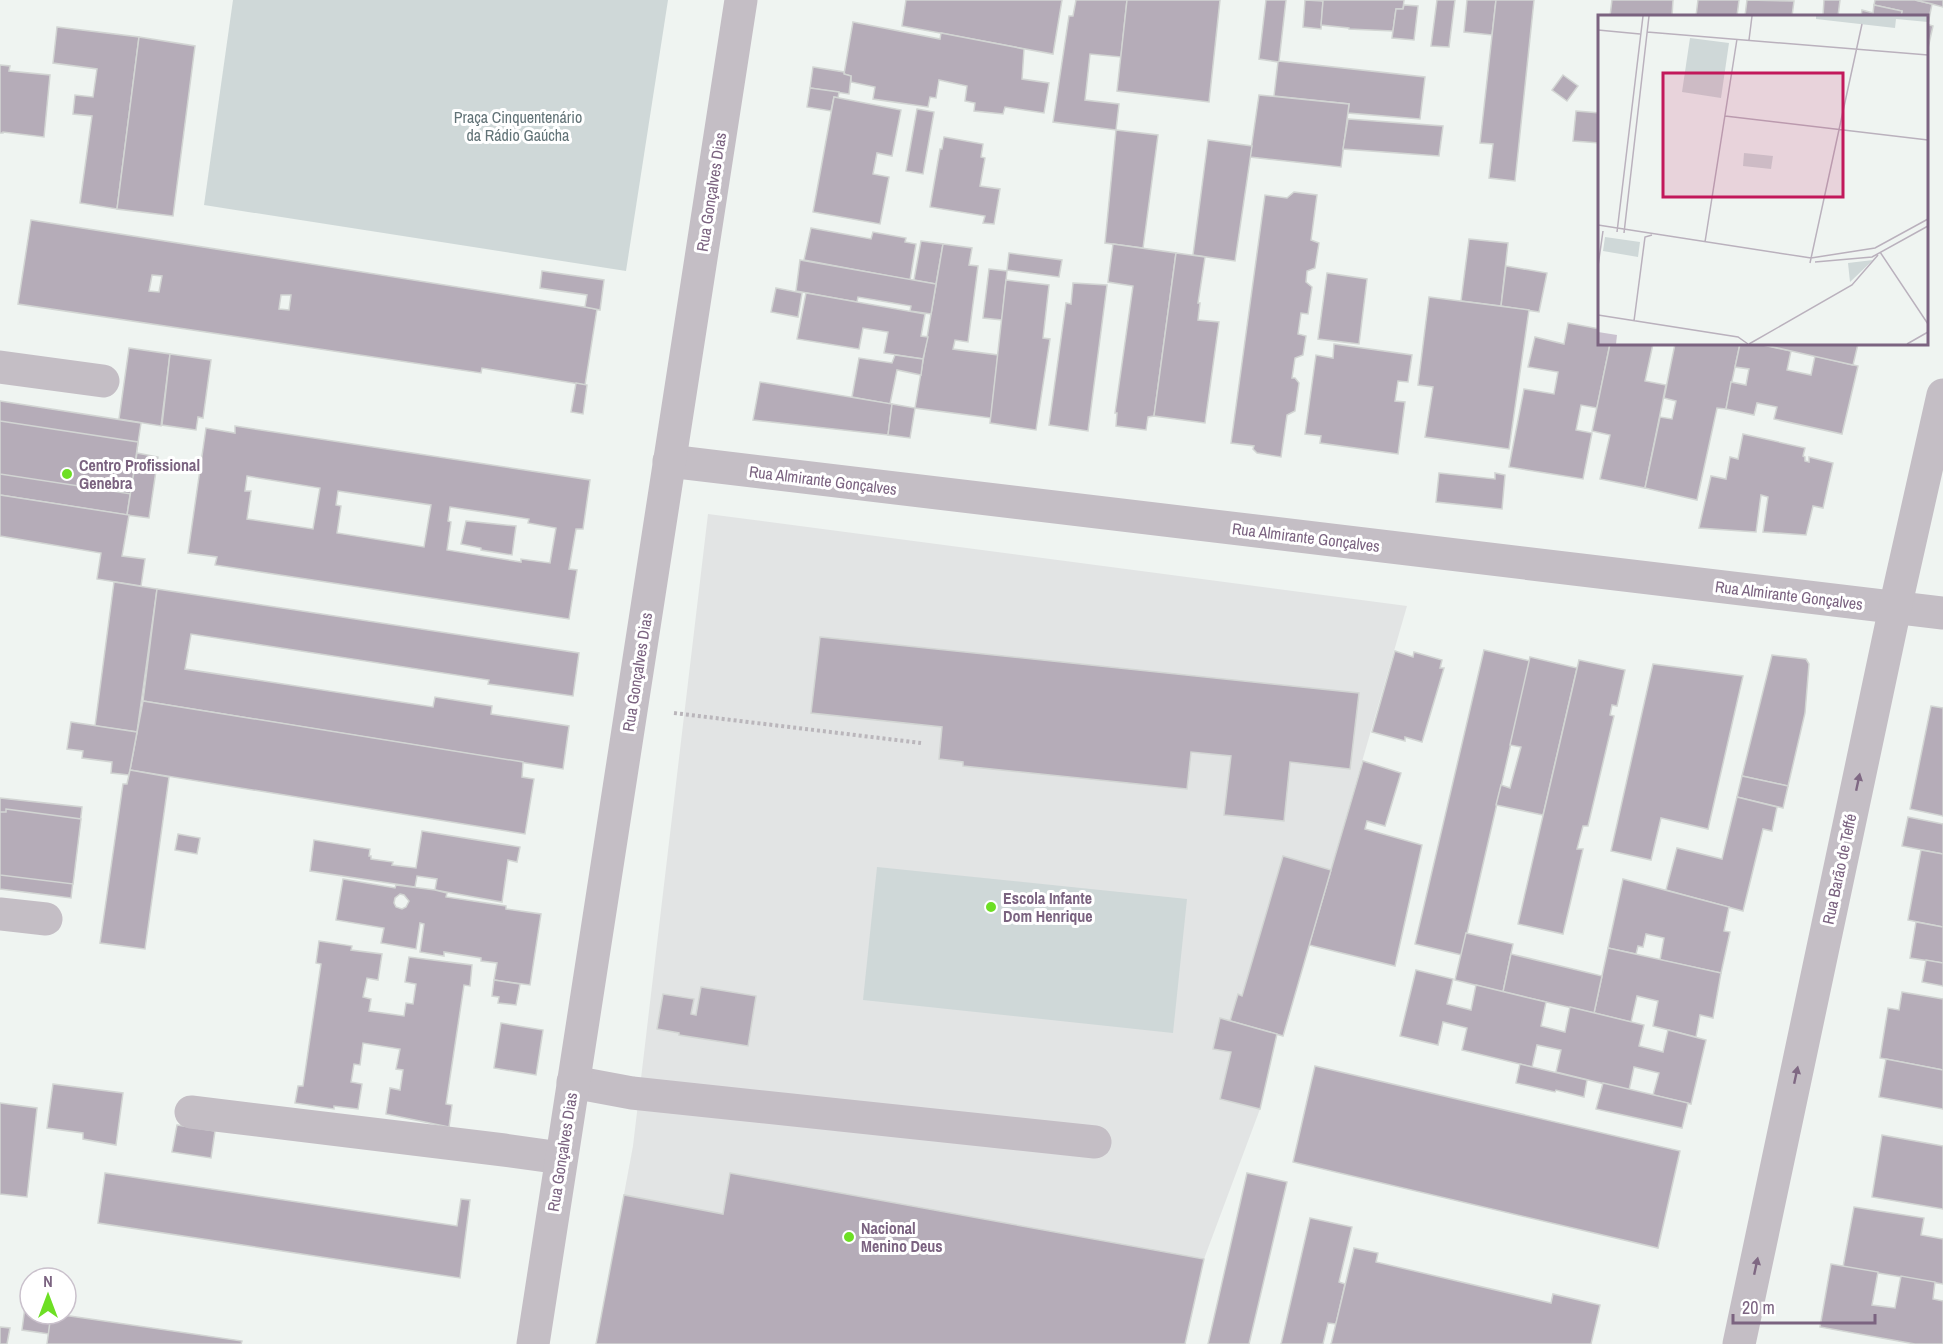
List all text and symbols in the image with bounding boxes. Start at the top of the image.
inset map [1598,15,1928,345]
park label: Praça Cinquentenário da Rádio Gaúcha [454,106,582,146]
street label: Rua Gonçalves Dias [691,131,731,253]
place label: Centro Profissional Genebra [79,454,200,494]
street label: Rua Almirante Gonçalves [748,460,898,500]
marker: Centro Profissional Genebra [60,467,74,481]
street label: Rua Almirante Gonçalves [1231,517,1381,557]
street label: Rua Almirante Gonçalves [1714,575,1864,615]
street label: Rua Gonçalves Dias [617,611,657,733]
one-way arrow [1854,772,1863,791]
street label: Rua Barão de Teffé [1817,812,1861,926]
place label: Escola Infante Dom Henrique [1003,887,1093,927]
marker: Escola Infante Dom Henrique [984,900,998,914]
one-way arrow [1792,1066,1801,1085]
street label: Rua Gonçalves Dias [542,1091,582,1213]
place label: Nacional Menino Deus [861,1217,943,1257]
marker: Nacional Menino Deus [842,1230,856,1244]
one-way arrow [1751,1257,1761,1275]
north arrow [18,1266,78,1326]
text: N [43,1270,53,1292]
scale bar [1733,1287,1876,1325]
text: 20 m [1742,1295,1775,1320]

